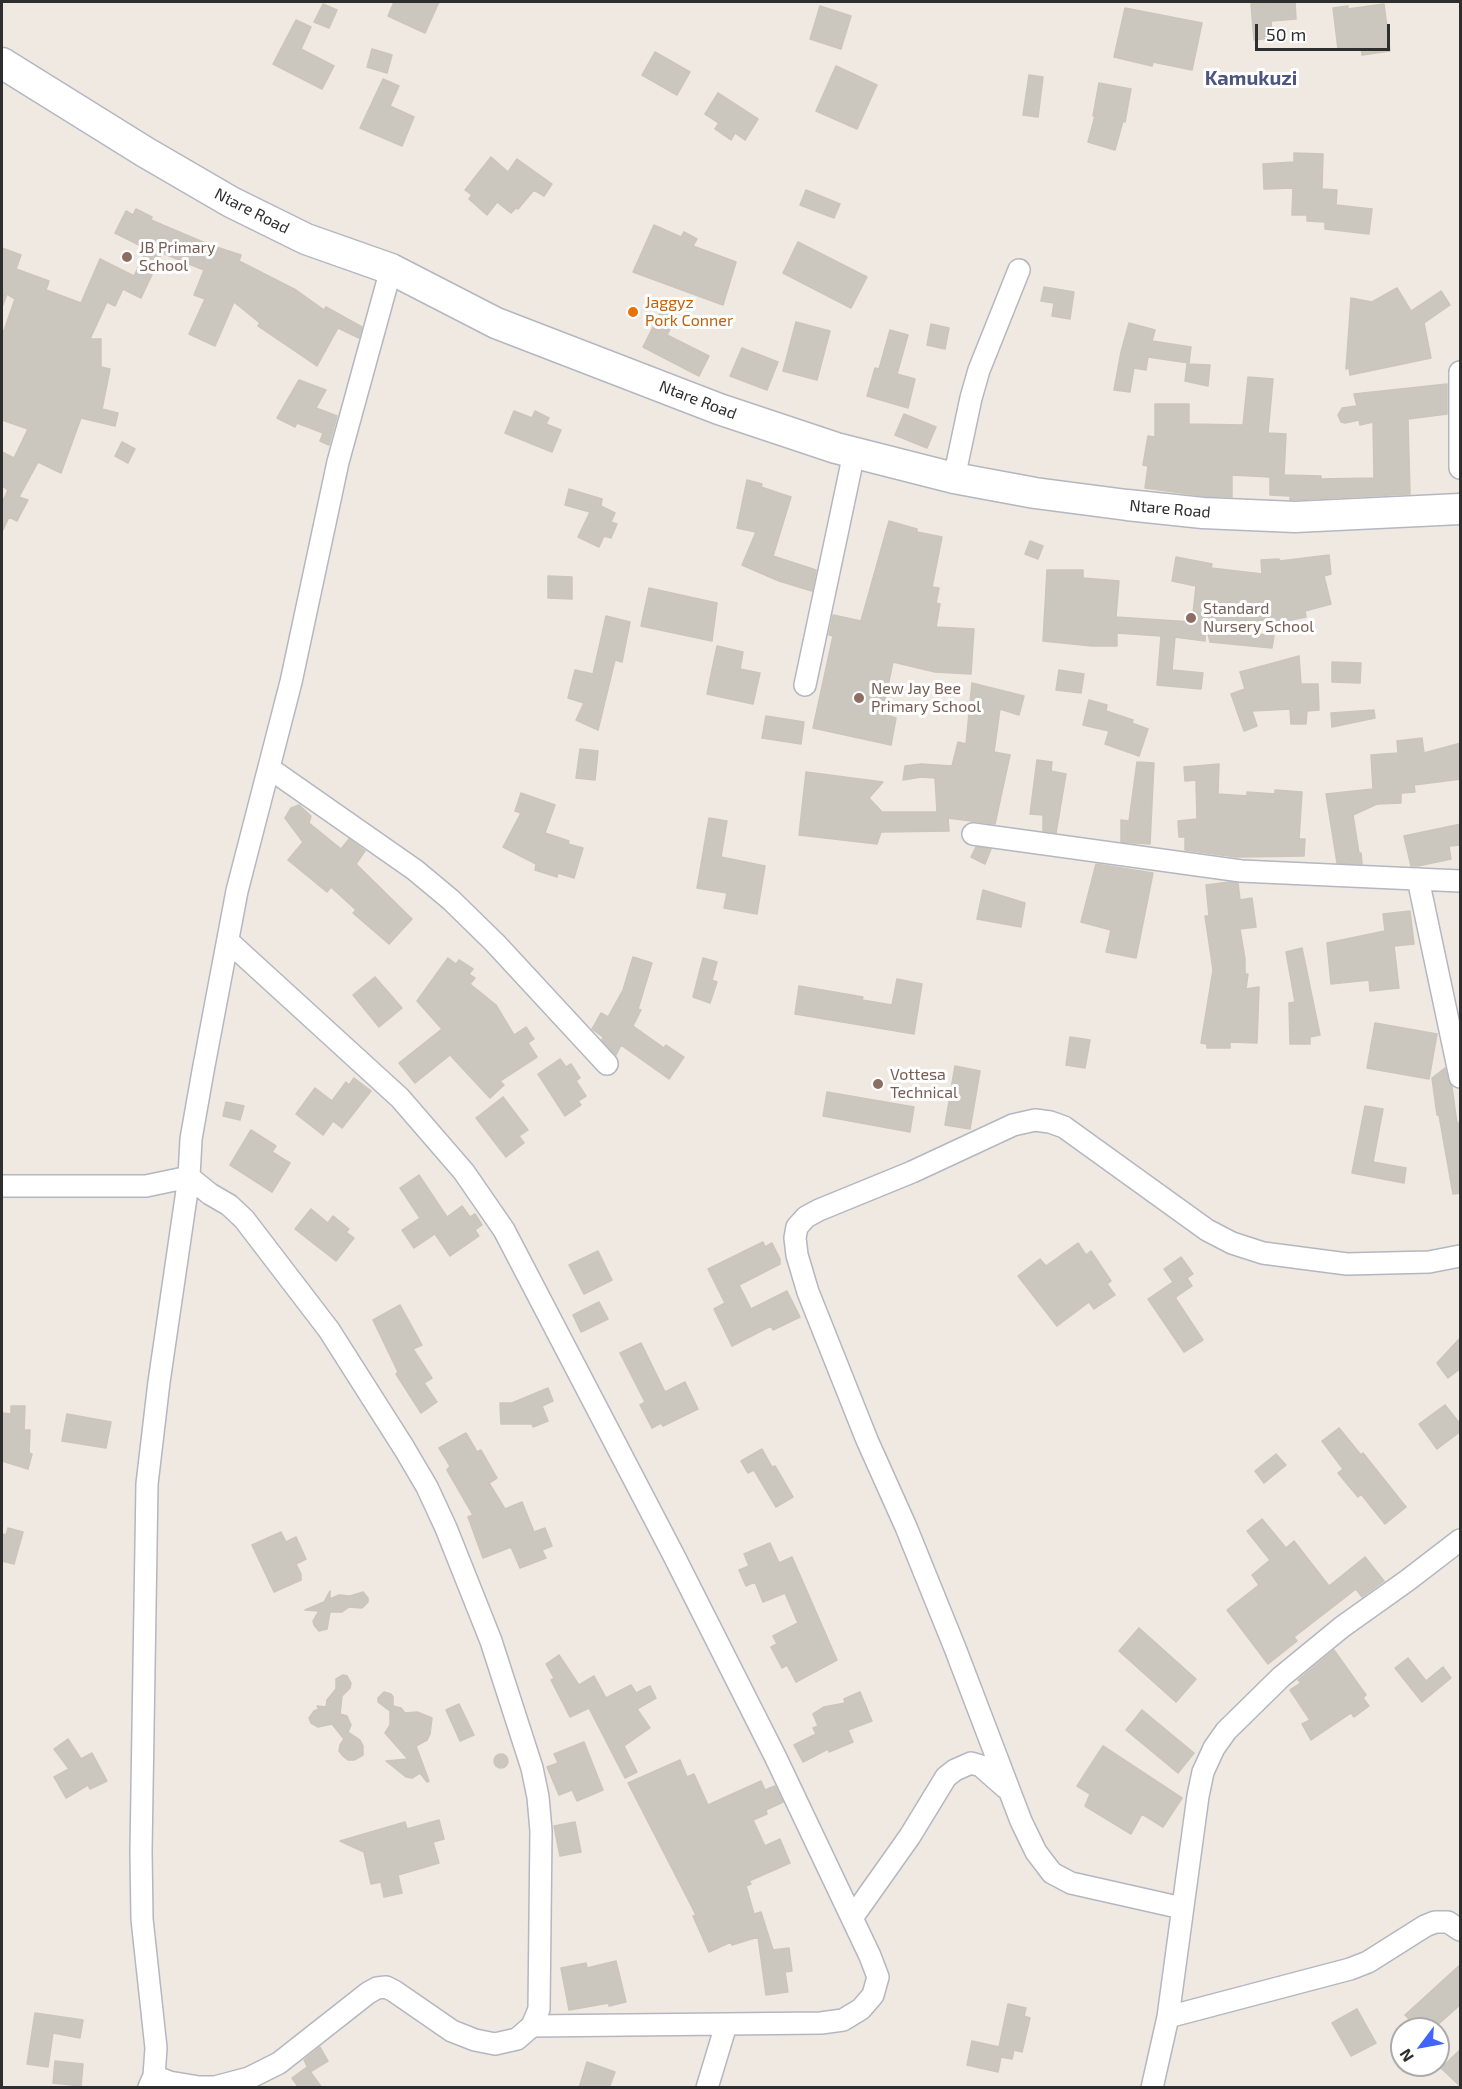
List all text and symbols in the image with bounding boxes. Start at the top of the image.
scale bar [1258,12,1393,50]
text: 50 m [1266,23,1306,45]
district label: Kamukuzi [1205,66,1297,90]
street label: Ntare Road [211,184,293,238]
place label: JB Primary School [139,238,215,276]
marker: JB Primary School [120,250,134,264]
place label: Jaggyz Pork Conner [645,293,733,331]
marker: Jaggyz Pork Conner [626,305,640,319]
street label: Ntare Road [657,376,739,424]
street label: Ntare Road [1129,496,1211,522]
place label: Standard Nursery School [1203,599,1314,637]
marker: Standard Nursery School [1184,611,1198,625]
place label: New Jay Bee Primary School [871,679,981,717]
marker: New Jay Bee Primary School [852,691,866,705]
place label: Vottesa Technical [890,1065,958,1103]
marker: Vottesa Technical [871,1077,885,1091]
north arrow [1390,2017,1450,2077]
text: N [1395,2046,1417,2066]

